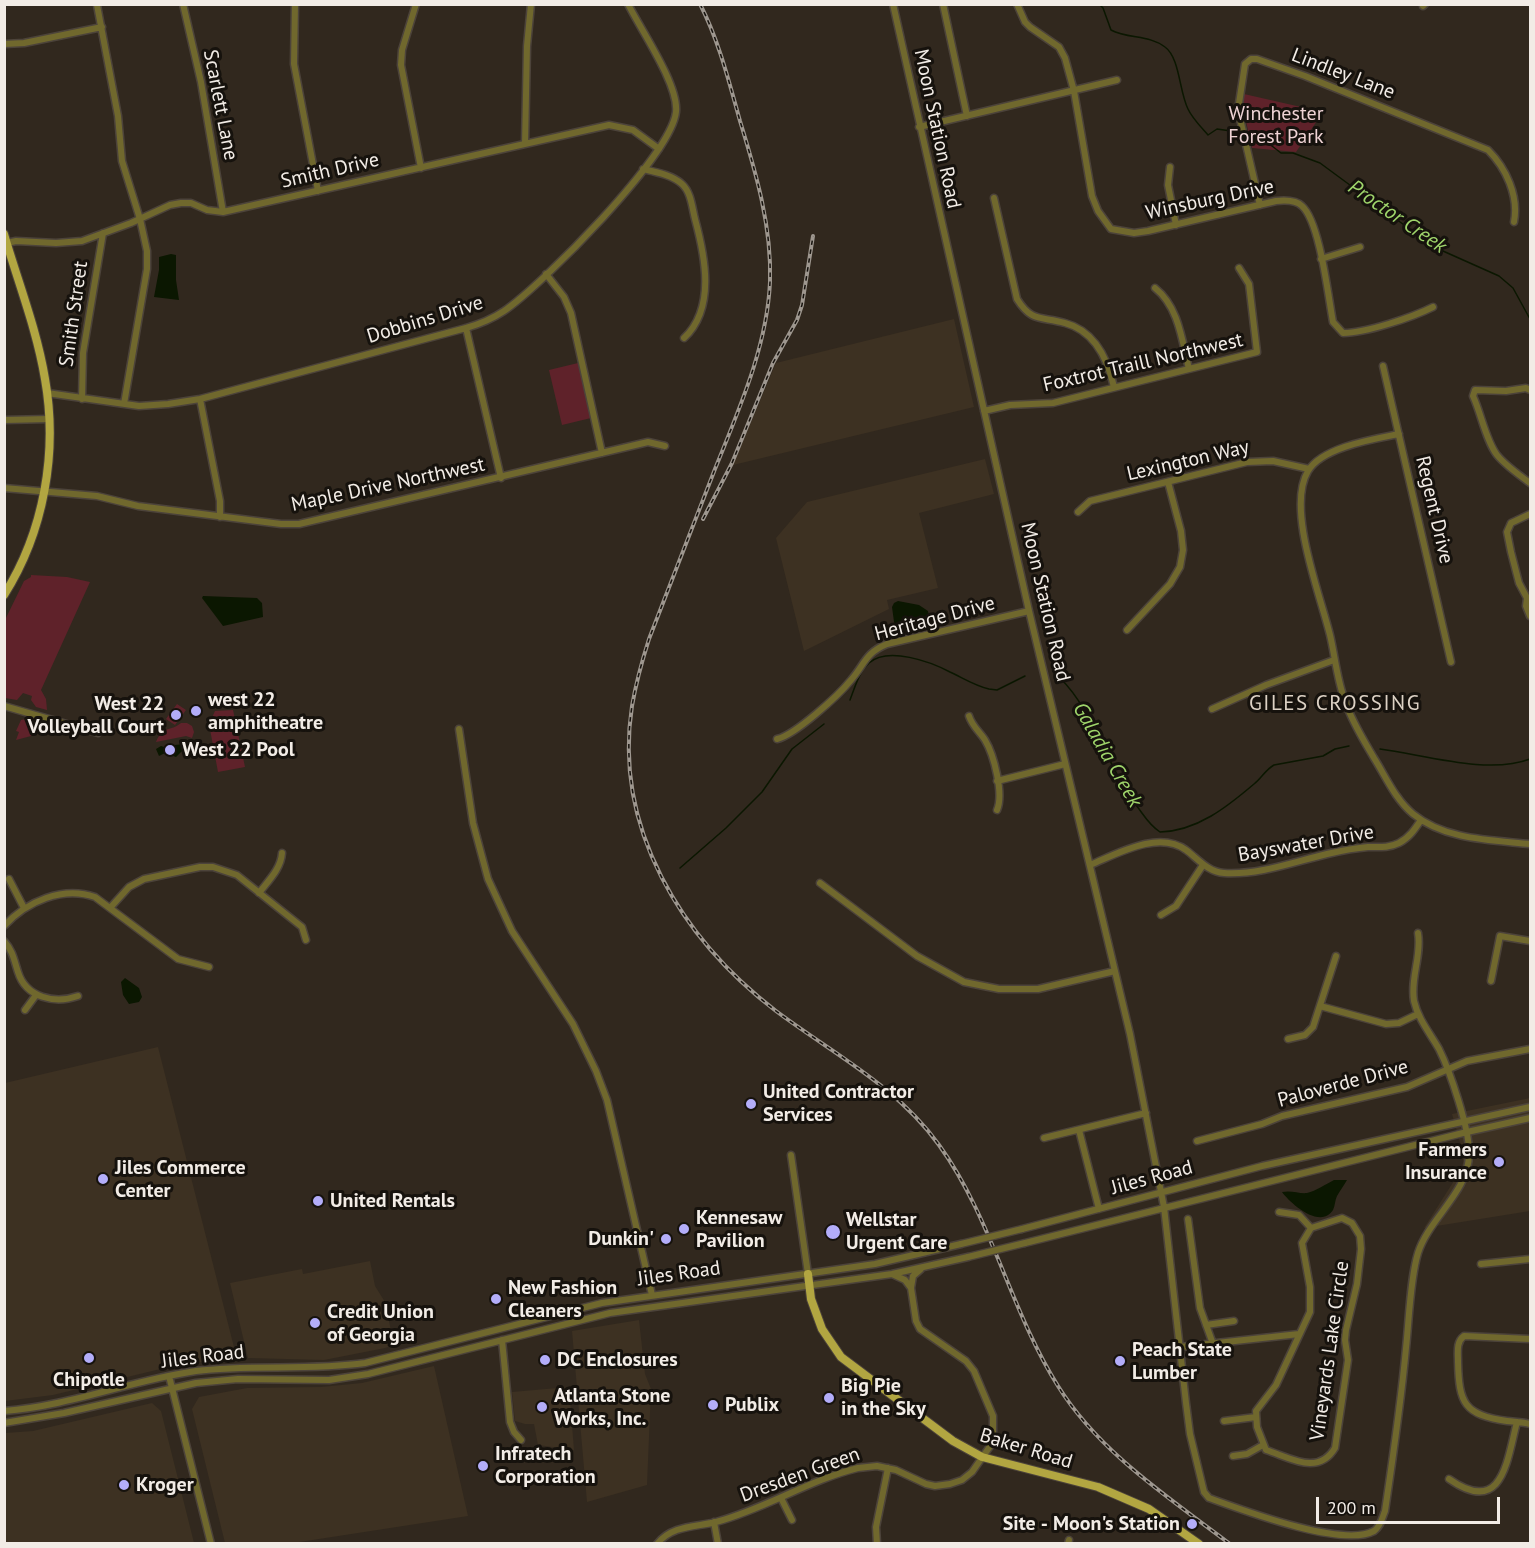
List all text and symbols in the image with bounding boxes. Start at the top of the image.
street label: Lindley Lane [1288,43,1398,105]
street label: Moon Station Road [908,47,966,211]
street label: Scarlett Lane [198,48,242,162]
park label: Winchester Forest Park [1228,102,1324,149]
street label: Smith Drive [279,148,381,194]
street label: Winsburg Drive [1144,175,1276,225]
water label: Proctor Creek [1343,175,1451,259]
street label: Smith Street [55,260,93,368]
street label: Dobbins Drive [364,291,486,349]
street label: Foxtrot Traill Northwest [1041,328,1245,398]
street label: Lexington Way [1125,435,1251,487]
street label: Maple Drive Northwest [289,453,487,517]
street label: Regent Drive [1410,454,1458,566]
street label: Moon Station Road [1015,520,1075,684]
street label: Heritage Drive [872,591,998,647]
place label: west 22 amphitheatre [208,688,323,735]
district label: GILES CROSSING [1249,691,1421,717]
place label: West 22 Volleyball Court [27,692,164,739]
water label: Galadia Creek [1067,698,1147,812]
marker: west 22 amphitheatre [189,704,203,718]
marker: West 22 Volleyball Court [169,708,183,722]
place label: West 22 Pool [182,738,295,762]
marker: West 22 Pool [163,743,177,757]
street label: Bayswater Drive [1236,820,1376,868]
street label: Paloverde Drive [1275,1055,1411,1113]
place label: United Contractor Services [763,1080,914,1127]
marker: United Contractor Services [744,1097,758,1111]
place label: Farmers Insurance [1405,1138,1487,1185]
marker: Farmers Insurance [1492,1155,1506,1169]
place label: Jiles Commerce Center [115,1156,246,1203]
street label: Jiles Road [1109,1156,1195,1200]
marker: Jiles Commerce Center [96,1172,110,1186]
place label: United Rentals [330,1189,455,1213]
marker: United Rentals [311,1194,325,1208]
place label: Kennesaw Pavilion [696,1206,782,1253]
place label: Wellstar Urgent Care [846,1208,947,1255]
marker: Kennesaw Pavilion [677,1222,691,1236]
marker: Wellstar Urgent Care [824,1223,842,1241]
place label: Dunkin' [588,1227,654,1251]
marker: Dunkin' [659,1232,673,1246]
street label: Jiles Road [636,1256,722,1292]
street label: Vineyards Lake Circle [1306,1260,1354,1442]
place label: New Fashion Cleaners [508,1276,617,1323]
marker: New Fashion Cleaners [489,1292,503,1306]
place label: Credit Union of Georgia [327,1300,434,1347]
marker: Credit Union of Georgia [308,1316,322,1330]
place label: Peach State Lumber [1132,1338,1232,1385]
street label: Jiles Road [160,1340,246,1374]
place label: DC Enclosures [557,1348,678,1372]
marker: Chipotle [82,1351,96,1365]
marker: DC Enclosures [538,1353,552,1367]
marker: Peach State Lumber [1113,1354,1127,1368]
place label: Chipotle [53,1368,125,1392]
place label: Big Pie in the Sky [841,1374,926,1421]
place label: Atlanta Stone Works, Inc. [554,1384,670,1431]
marker: Big Pie in the Sky [822,1391,836,1405]
place label: Publix [725,1393,779,1417]
marker: Publix [706,1398,720,1412]
marker: Atlanta Stone Works, Inc. [535,1400,549,1414]
street label: Baker Road [977,1424,1075,1474]
place label: Infratech Corporation [495,1442,596,1489]
street label: Dresden Green [737,1442,863,1508]
marker: Infratech Corporation [476,1459,490,1473]
place label: Kroger [136,1473,194,1497]
marker: Kroger [117,1478,131,1492]
scale bar [1319,1485,1504,1523]
text: 200 m [1327,1496,1376,1519]
place label: Site - Moon's Station [1003,1512,1180,1536]
marker: Site - Moon's Station [1185,1517,1199,1531]

